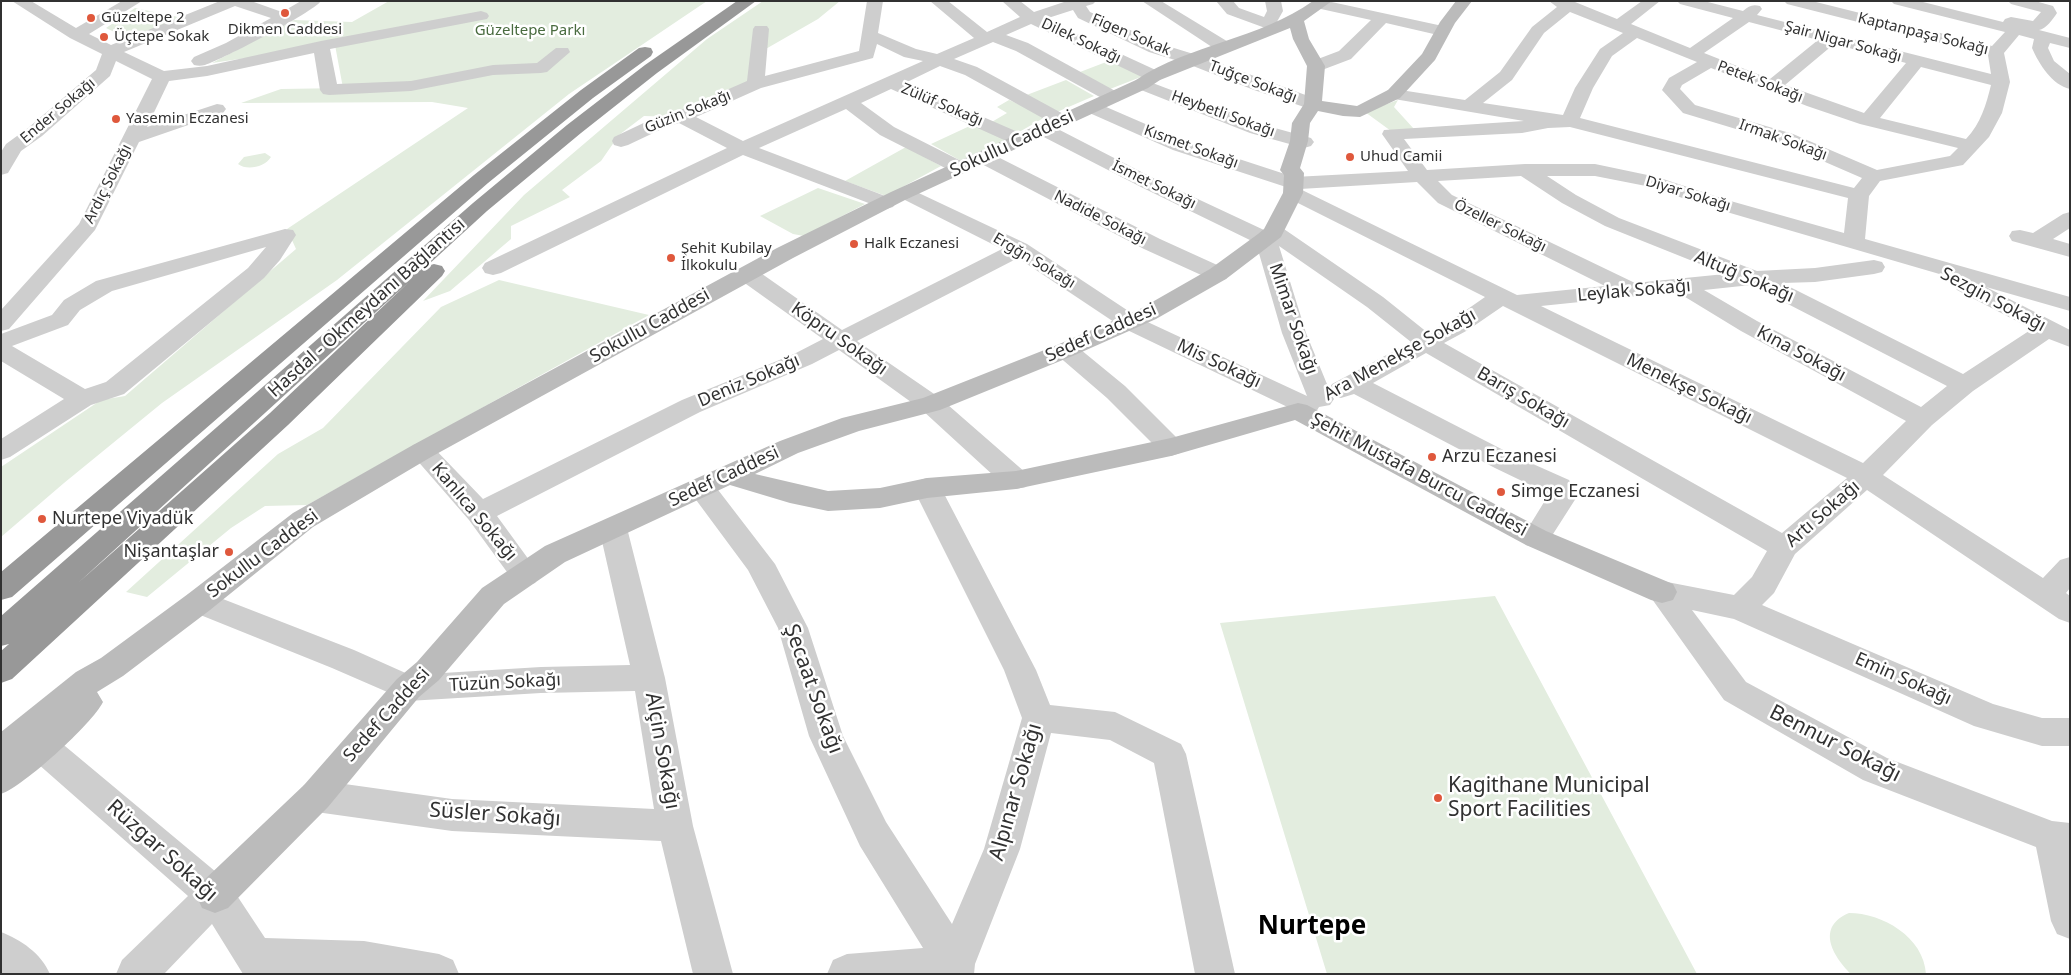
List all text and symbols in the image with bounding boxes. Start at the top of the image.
marker: Dikmen Caddesi [279,7,291,19]
place label: Güzeltepe 2 [101,9,185,27]
street label: Kaptanpaşa Sokağı [1856,9,1990,59]
street label: Figen Sokak [1089,10,1173,60]
marker: Güzeltepe 2 [85,12,97,24]
street label: Dilek Sokağı [1038,15,1124,67]
street label: Şair Nigar Sokağı [1782,18,1904,66]
place label: Dikmen Caddesi [228,21,342,39]
park label: Güzeltepe Parkı [475,22,585,40]
place label: Üçtepe Sokak [114,28,209,46]
marker: Üçtepe Sokak [98,31,110,43]
street label: Tuğçe Sokağı [1207,57,1299,107]
street label: Petek Sokağı [1715,57,1805,107]
street label: Ender Sokağı [17,74,99,148]
street label: Zülüf Sokağı [898,80,986,130]
street label: Güzin Sokağı [642,87,734,137]
street label: Heybetli Sokağı [1169,87,1277,141]
street label: Sokullu Caddesi [947,106,1077,182]
place label: Yasemin Eczanesi [126,110,249,128]
marker: Yasemin Eczanesi [110,113,122,125]
street label: Irmak Sokağı [1736,116,1830,164]
street label: Kısmet Sokağı [1141,122,1241,172]
street label: Ardıç Sokağı [80,141,136,227]
place label: Uhud Camii [1360,148,1442,166]
marker: Uhud Camii [1344,151,1356,163]
street label: İsmet Sokağı [1109,157,1199,213]
street label: Diyar Sokağı [1643,173,1733,215]
street label: Nadide Sokağı [1051,187,1149,249]
street label: Özeller Sokağı [1451,196,1549,256]
street label: Hasdal - Okmeydanı Bağlantısı [264,214,470,402]
street label: Ergğn Sokağı [990,229,1078,293]
place label: Halk Eczanesi [864,235,959,253]
marker: Halk Eczanesi [848,238,860,250]
place label: Şehit Kubilay İlkokulu [681,240,772,275]
street label: Altuğ Sokağı [1691,246,1797,308]
marker: Şehit Kubilay İlkokulu [665,252,677,264]
street label: Mimar Sokağı [1264,261,1322,377]
street label: Sezgin Sokağı [1937,263,2049,337]
street label: Leylak Sokağı [1576,275,1692,307]
street label: Sokullu Caddesi [586,284,714,368]
street label: Köpru Sokağı [787,298,891,380]
street label: Sedef Caddesi [1042,299,1160,367]
street label: Ara Menekşe Sokağı [1320,304,1480,406]
street label: Kına Sokağı [1753,321,1849,387]
street label: Mis Sokağı [1173,335,1265,393]
street label: Menekşe Sokağı [1623,349,1755,429]
street label: Deniz Sokağı [695,350,803,412]
street label: Barış Sokağı [1473,363,1573,433]
street label: Şehit Mustafa Burcu Caddesi [1307,409,1531,541]
street label: Sedef Caddesi [665,442,783,512]
place label: Arzu Eczanesi [1442,446,1557,468]
marker: Arzu Eczanesi [1426,451,1438,463]
street label: Kanlıca Sokağı [427,459,521,565]
street label: Artı Sokağı [1782,476,1864,552]
place label: Simge Eczanesi [1511,481,1640,503]
marker: Simge Eczanesi [1495,486,1507,498]
street label: Sokullu Caddesi [203,505,323,603]
place label: Nurtepe Viyadük [52,508,193,530]
marker: Nurtepe Viyadük [36,513,48,525]
place label: Nişantaşlar [123,541,219,563]
marker: Nişantaşlar [223,546,235,558]
street label: Şecaat Sokağı [778,621,848,757]
street label: Emin Sokağı [1851,648,1955,710]
street label: Sedef Caddesi [339,663,435,767]
street label: Tüzün Sokağı [449,669,561,697]
street label: Alçin Sokağı [639,691,685,811]
street label: Bennur Sokağı [1765,700,1905,788]
street label: Alpınar Sokağı [984,720,1048,864]
place label: Kagithane Municipal Sport Facilities [1448,773,1650,823]
marker: Kagithane Municipal Sport Facilities [1432,792,1444,804]
street label: Rüzgar Sokağı [101,795,223,907]
street label: Süsler Sokağı [429,798,561,832]
district label: Nurtepe [1258,911,1366,943]

